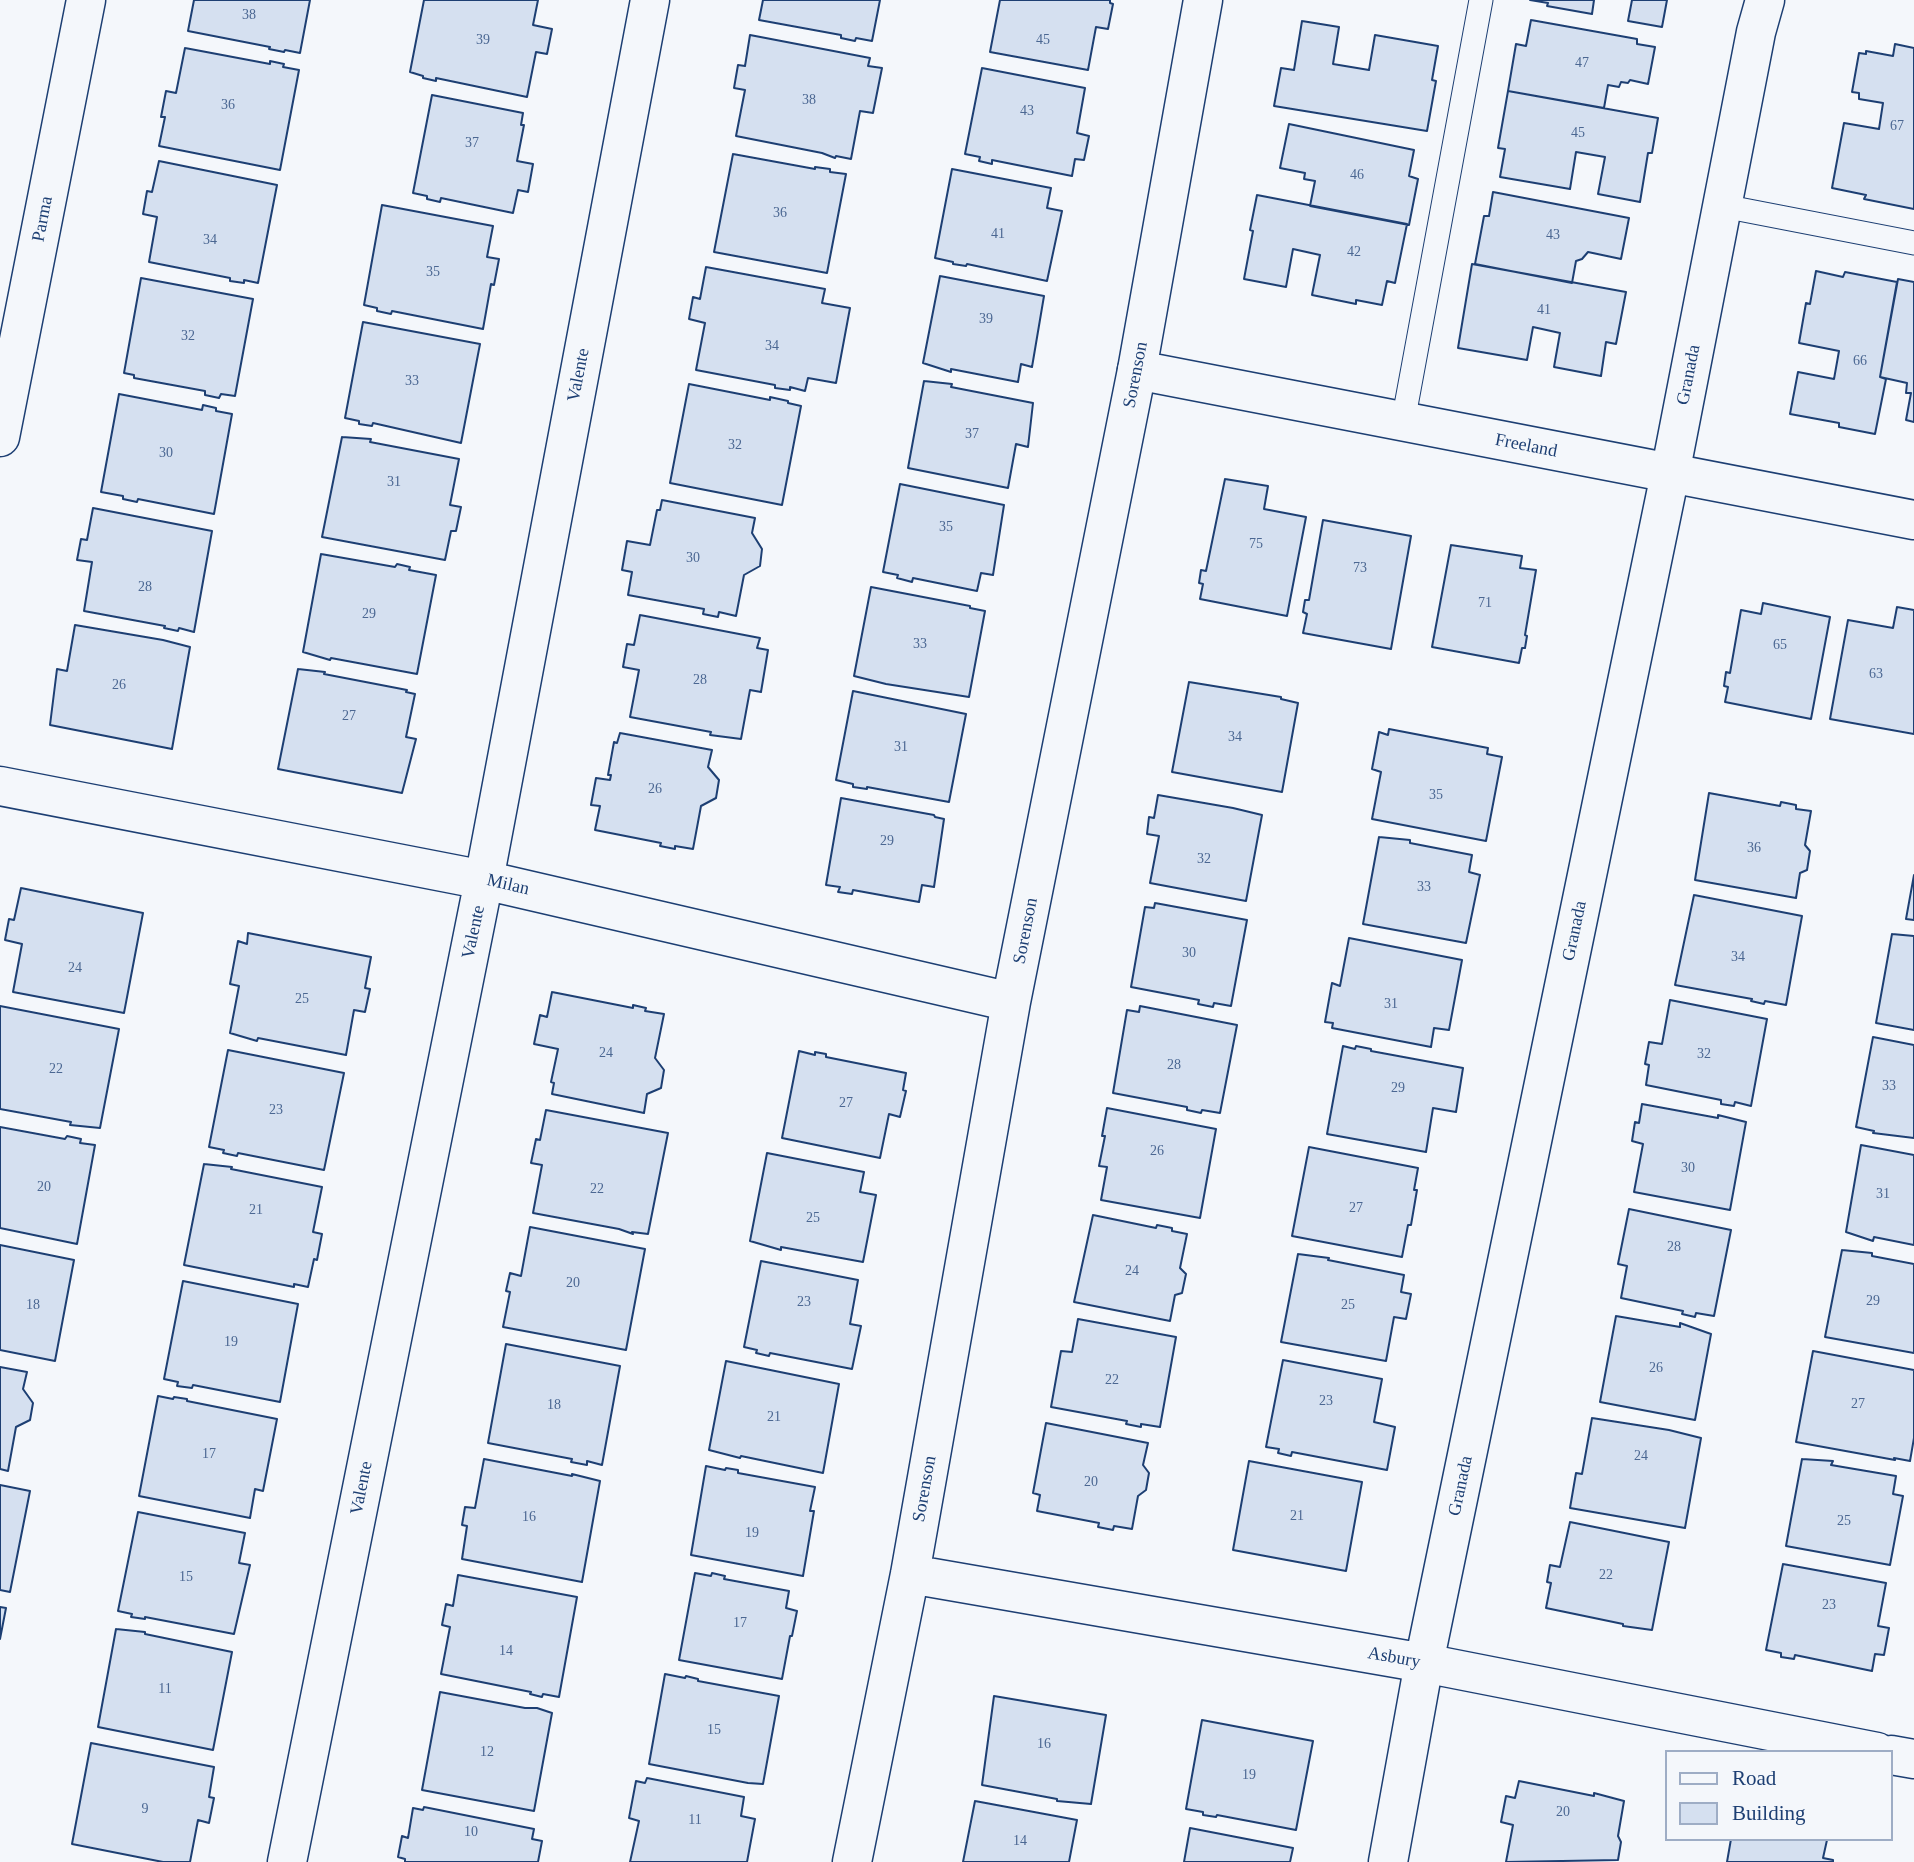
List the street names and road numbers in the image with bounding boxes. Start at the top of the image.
street label: Parma [28,194,58,244]
street label: Sorenson [1119,340,1153,410]
street label: Granada [1673,343,1705,407]
street label: Valente [563,346,595,404]
street label: Freeland [1493,429,1559,463]
street label: Milan [485,870,531,900]
street label: Sorenson [1009,896,1043,966]
street label: Granada [1558,899,1592,963]
street label: Valente [458,903,490,961]
street label: Sorenson [909,1454,941,1524]
street label: Granada [1444,1454,1478,1518]
street label: Valente [346,1459,378,1517]
street label: Asbury [1366,1643,1422,1673]

